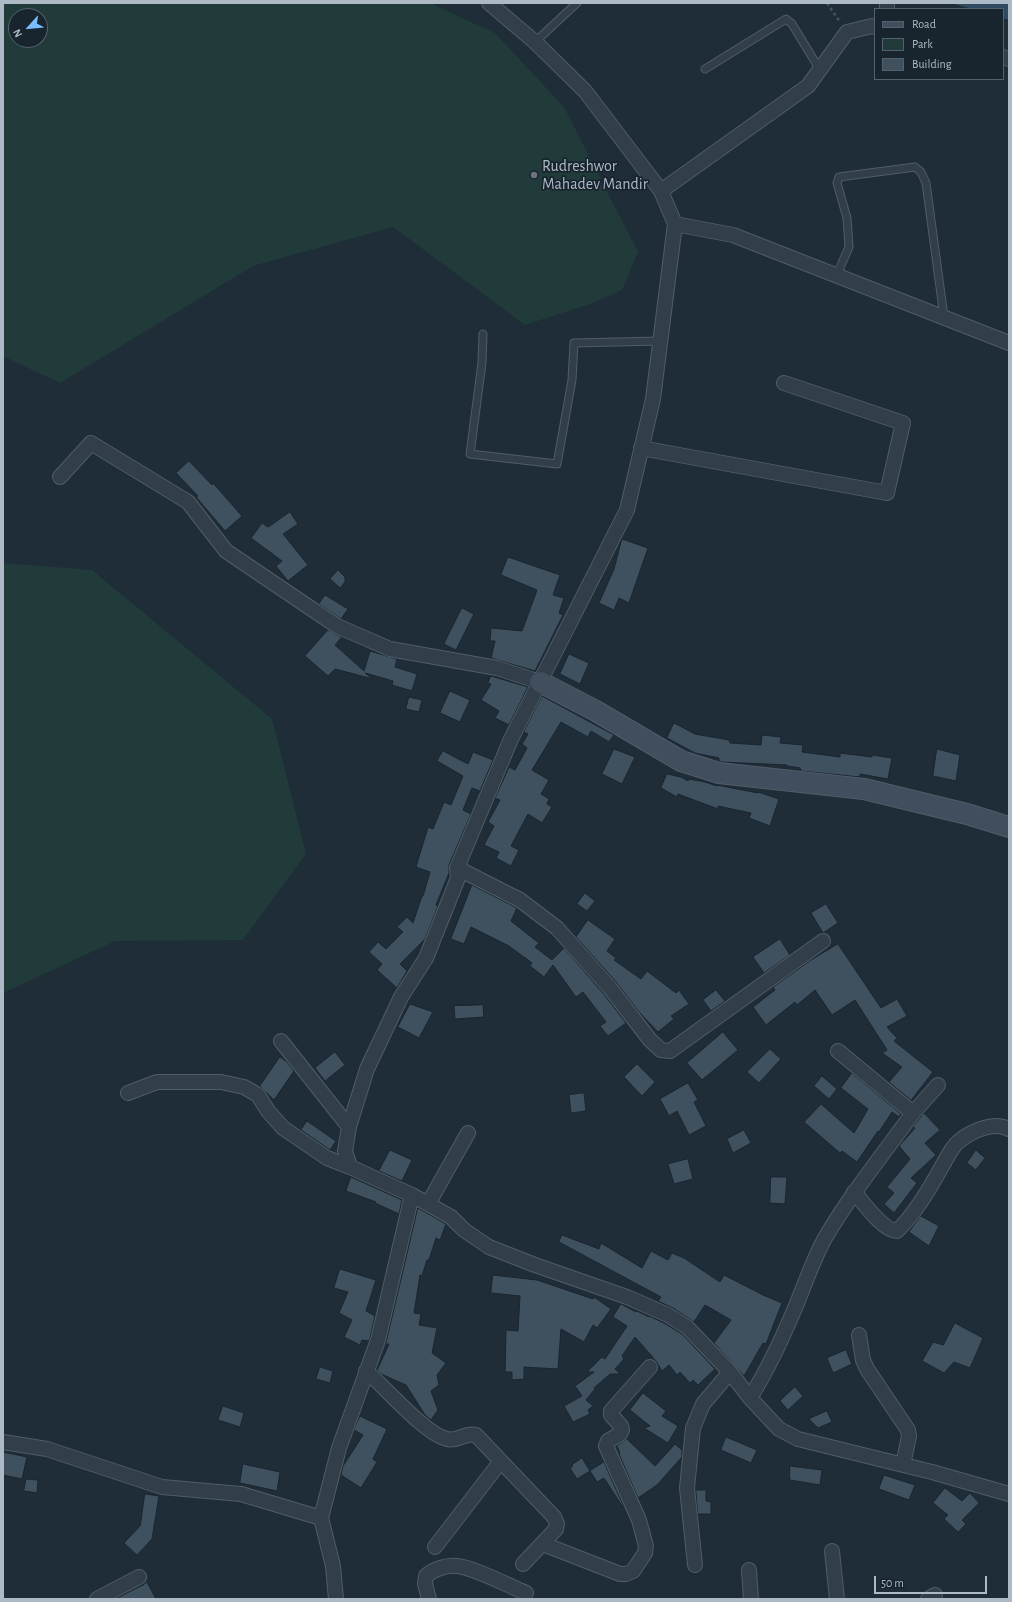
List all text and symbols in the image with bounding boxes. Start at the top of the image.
north arrow [8,8,48,48]
legend [874,8,1004,80]
text: Road [912,18,936,30]
text: N [11,27,24,39]
text: Park [912,38,933,50]
text: Building [912,58,952,70]
place label: Rudreshwor Mahadev Mandir [542,156,648,194]
marker: Rudreshwor Mahadev Mandir [529,170,539,180]
scale bar [876,1568,989,1594]
text: 50 m [881,1577,904,1589]

